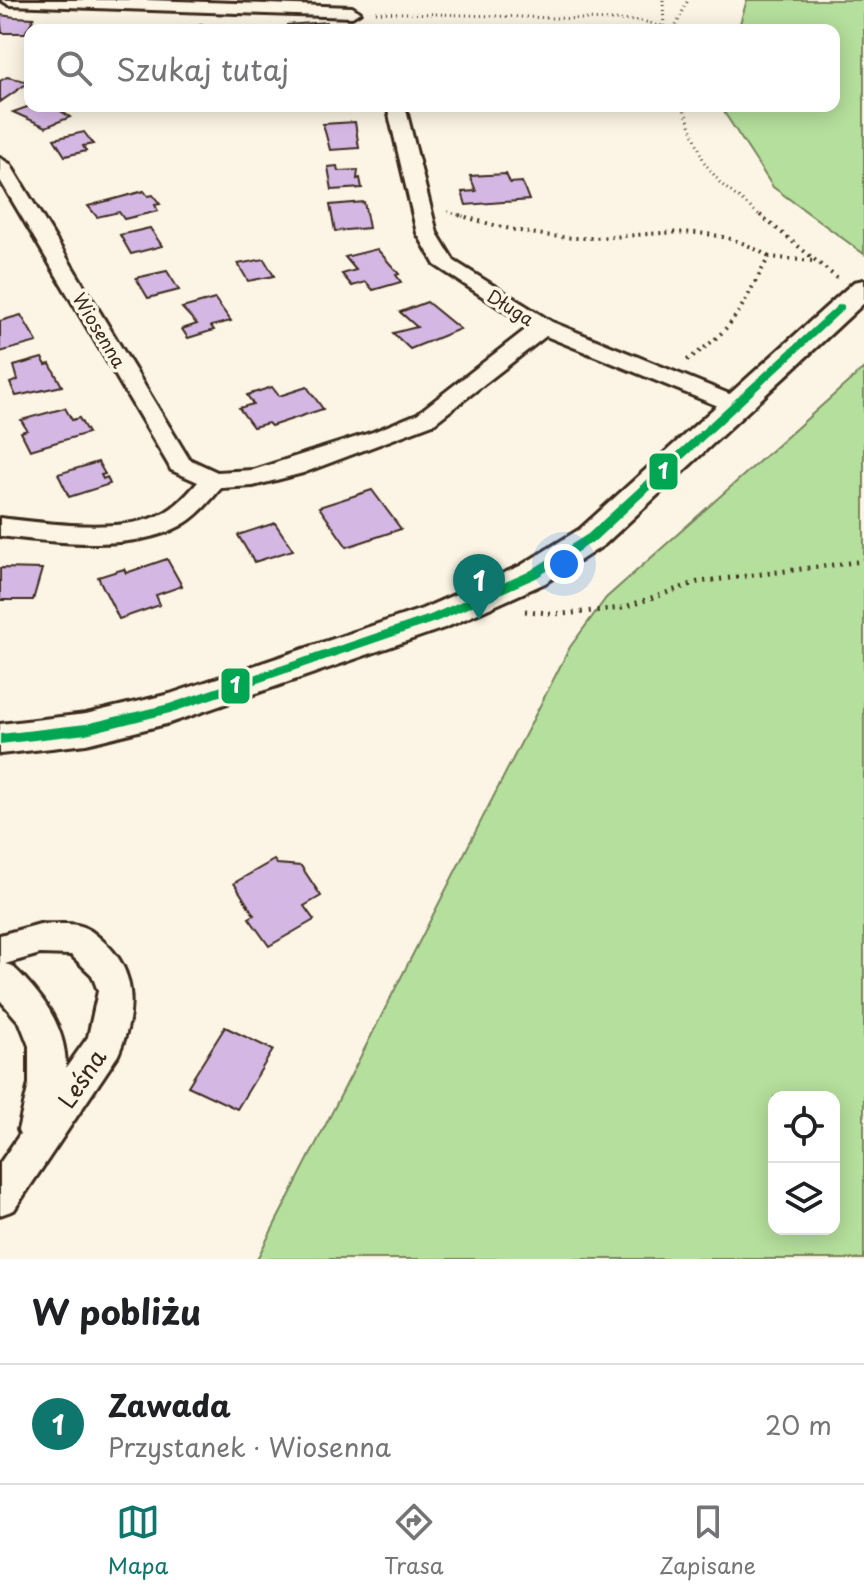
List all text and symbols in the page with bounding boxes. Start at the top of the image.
search box [24,24,840,112]
icon: search [52,46,96,90]
text: Szukaj tutaj [116,46,289,91]
street label: Długa [482,282,540,332]
street label: Wiosenna [67,287,133,373]
line badge: 1 [648,452,679,491]
text: 1 [658,453,668,486]
your location [544,544,584,584]
pin: 1 [453,554,505,620]
line badge: 1 [220,667,251,705]
text: 1 [230,667,240,700]
street label: Leśna [48,1041,114,1115]
map controls [768,1091,840,1235]
button: locate [768,1091,840,1163]
button: layers [768,1163,840,1235]
text: W pobliżu [32,1285,201,1337]
text: Zawada [108,1382,231,1427]
text: 1 [52,1405,64,1444]
text: 20 m [765,1405,832,1444]
text: Przystanek · Wiosenna [108,1427,391,1466]
tab: Mapa [108,1500,168,1581]
tab: Trasa [384,1500,444,1581]
tab: Zapisane [659,1500,756,1581]

